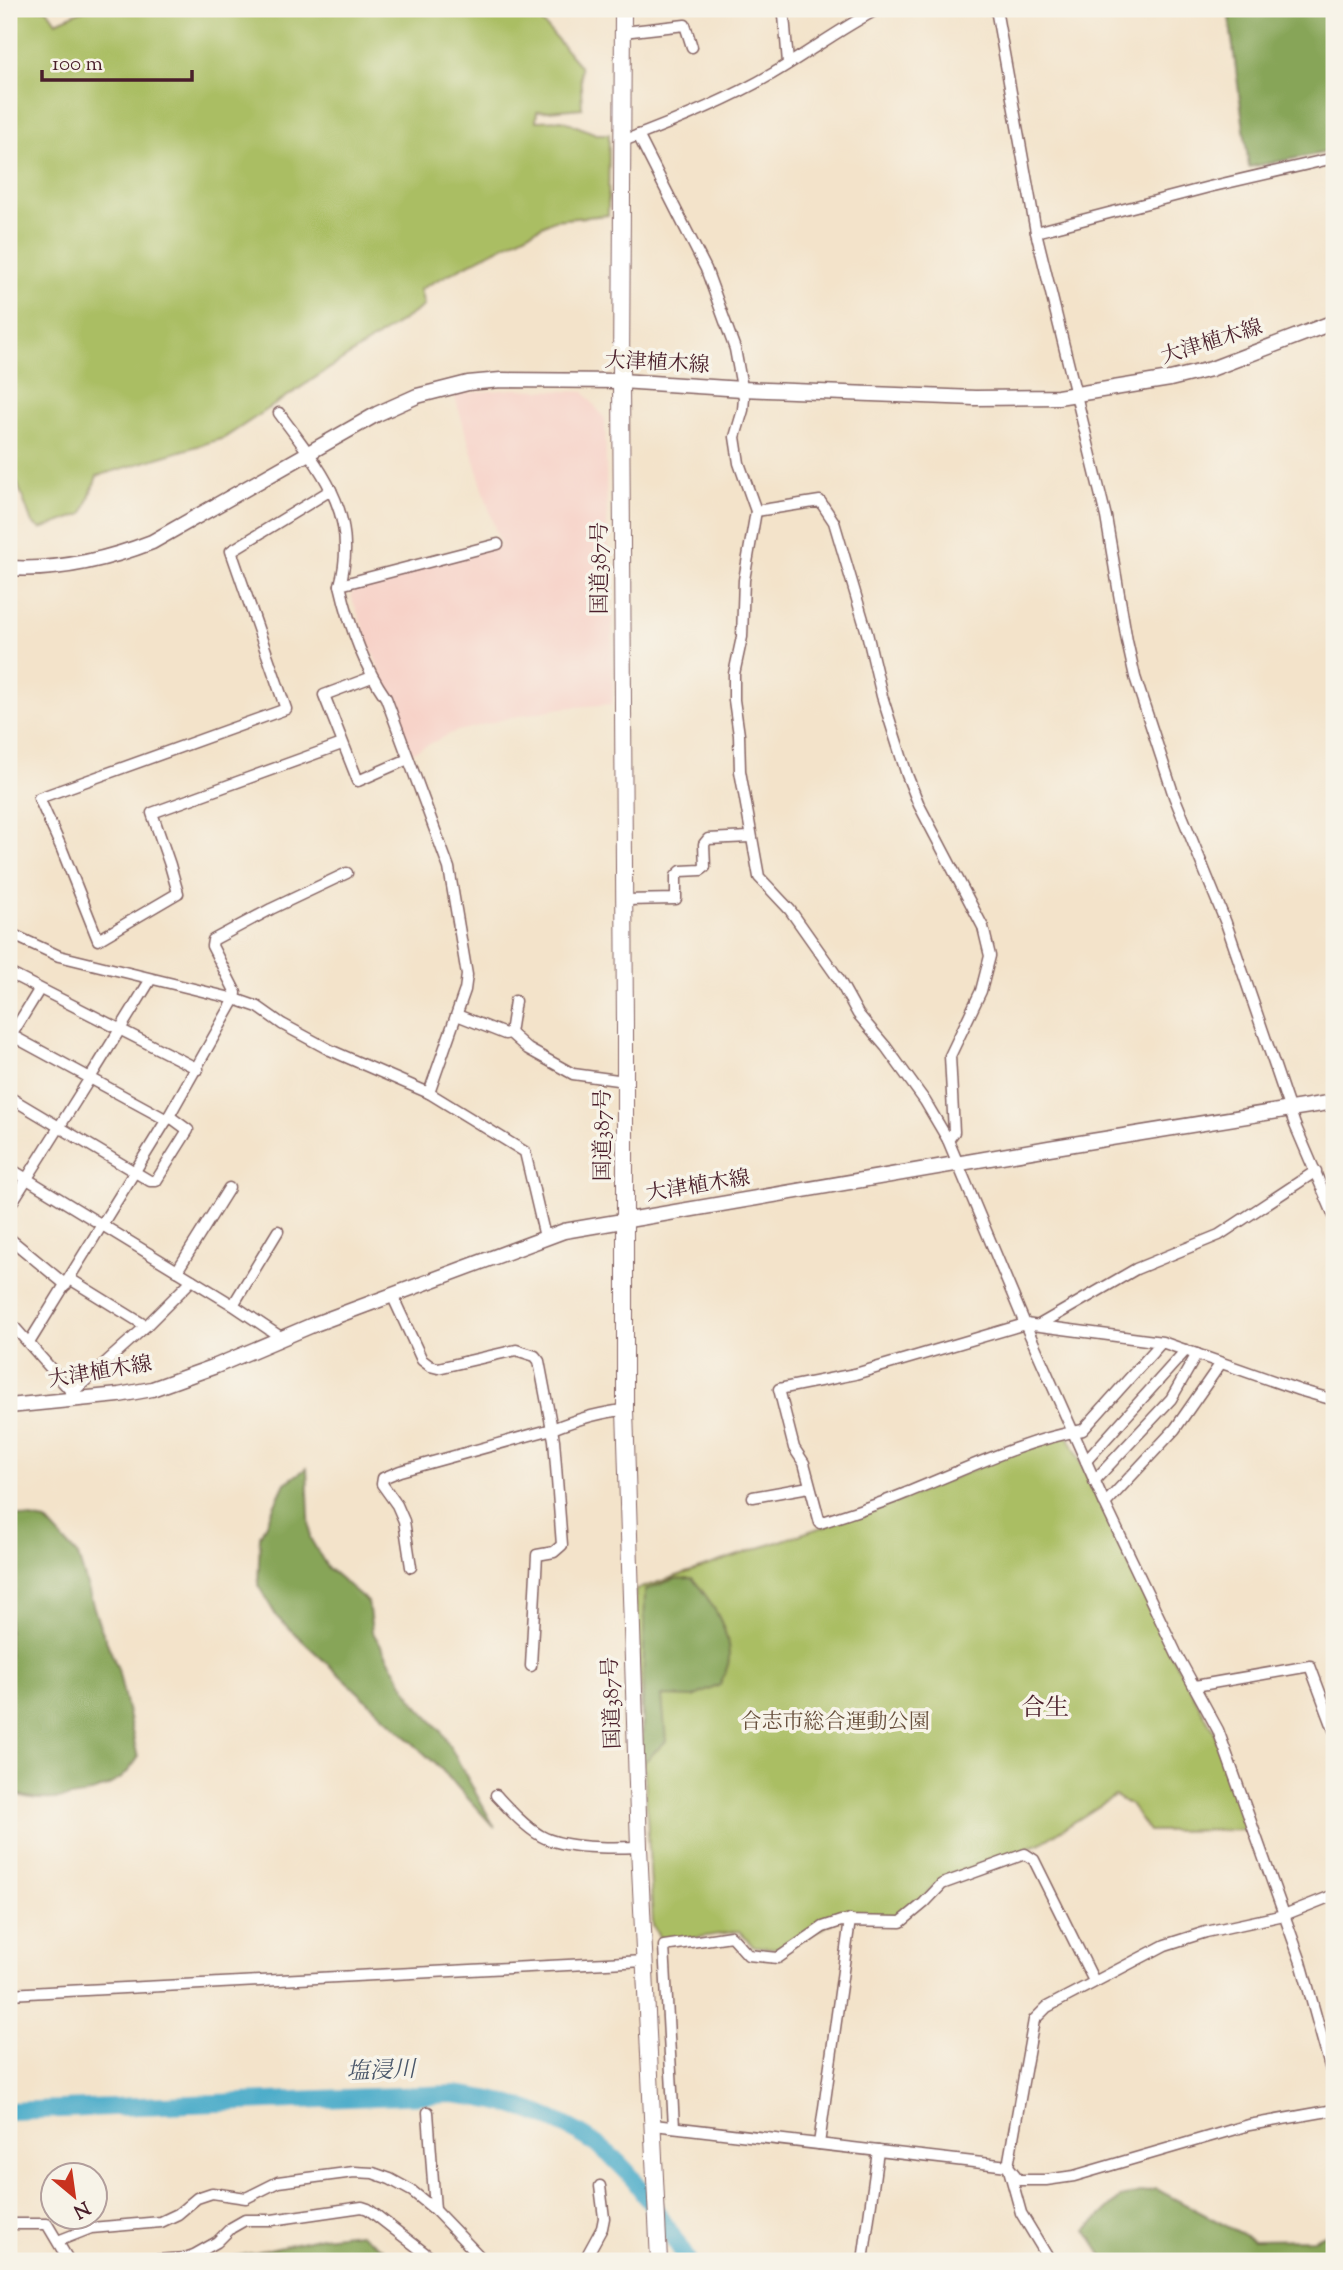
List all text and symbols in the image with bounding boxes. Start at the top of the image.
scale bar [42,38,192,82]
text: 100 m [52,50,103,80]
street label: 大津植木線 [1157,313,1267,373]
street label: 大津植木線 [604,346,710,382]
street label: 国道387号 [586,522,616,614]
street label: 国道387号 [589,1089,619,1181]
street label: 大津植木線 [644,1164,752,1210]
street label: 大津植木線 [46,1350,154,1396]
street label: 国道387号 [596,1656,630,1750]
district label: 合生 [1021,1692,1069,1726]
park label: 合志市総合運動公園 [741,1708,930,1738]
water label: 塩浸川 [346,2054,419,2090]
north arrow [38,2162,108,2232]
text: N [68,2193,94,2224]

